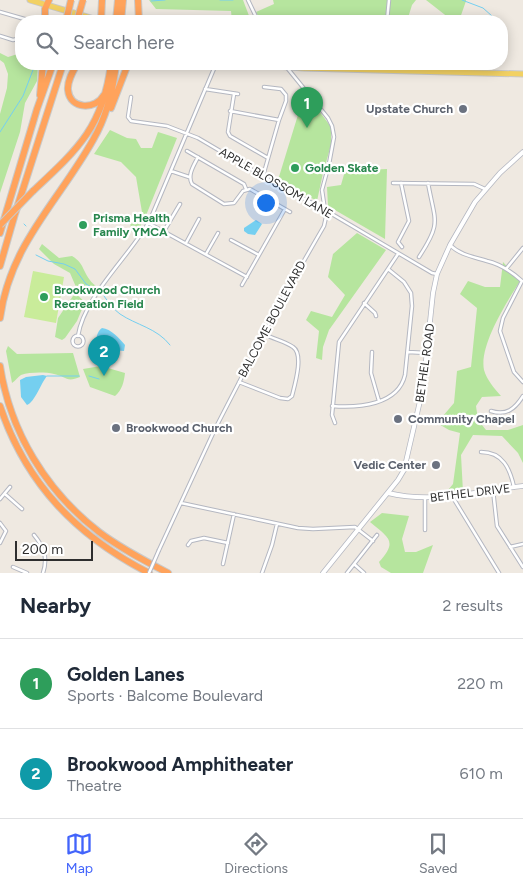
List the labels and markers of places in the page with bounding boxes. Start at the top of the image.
pin: 1 [291,87,323,128]
place label: Upstate Church [366,102,453,116]
marker: Upstate Church [457,103,469,115]
place label: Golden Skate [305,161,379,175]
marker: Golden Skate [289,162,301,174]
place label: Prisma Health Family YMCA [93,211,170,239]
marker: Prisma Health Family YMCA [77,219,89,231]
place label: Brookwood Church Recreation Field [54,283,161,311]
marker: Brookwood Church Recreation Field [38,291,50,303]
pin: 2 [88,335,120,376]
place label: Community Chapel [408,412,515,426]
marker: Community Chapel [392,413,404,425]
place label: Brookwood Church [126,421,233,435]
marker: Brookwood Church [110,422,122,434]
place label: Vedic Center [353,458,426,472]
marker: Vedic Center [430,459,442,471]

